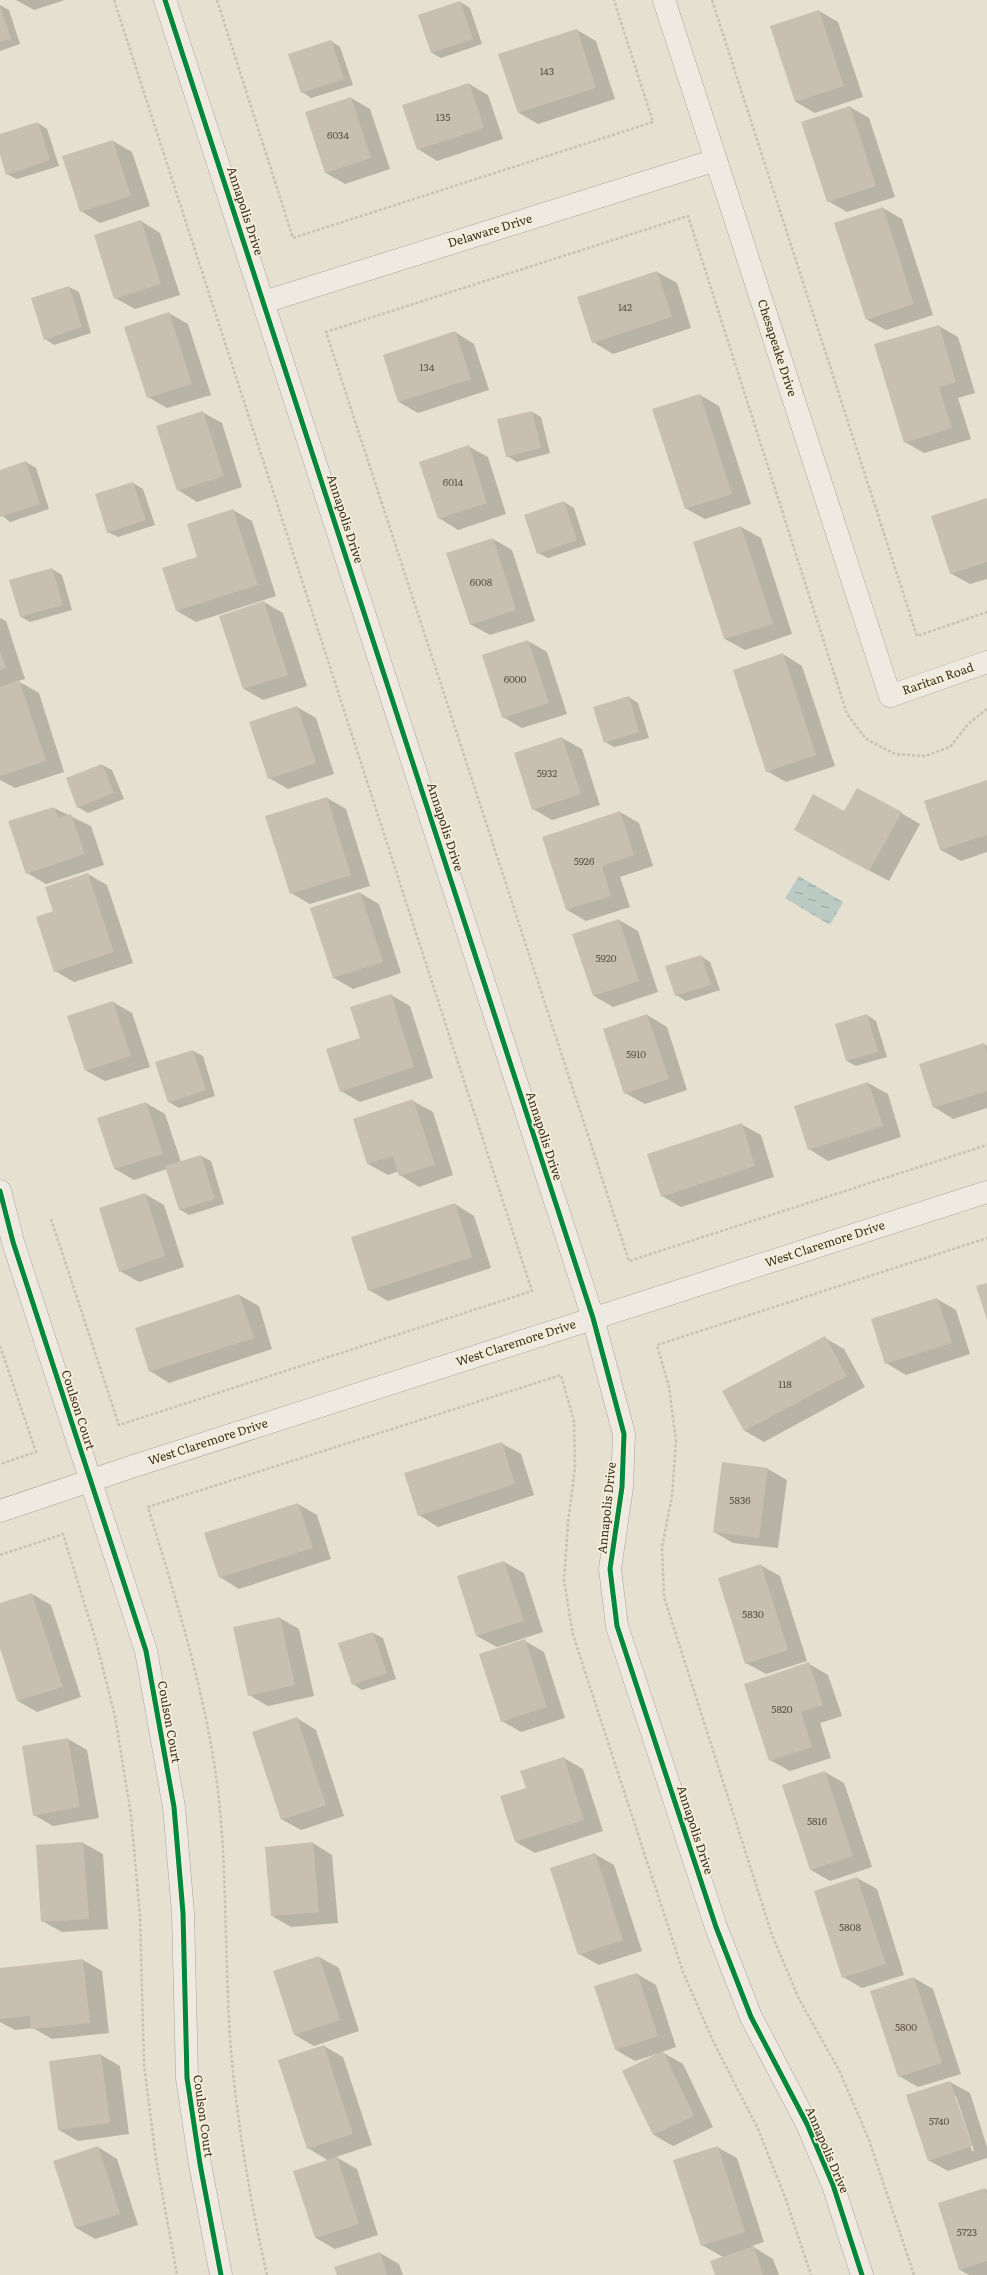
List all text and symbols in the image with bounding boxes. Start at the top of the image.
house number: 143 [540,63,554,78]
house number: 135 [436,109,450,124]
house number: 6034 [327,127,349,142]
street label: Annapolis Drive [223,164,269,257]
street label: Delaware Drive [445,209,534,251]
street label: Chesapeake Drive [754,297,802,399]
house number: 142 [618,299,632,314]
house number: 134 [420,359,435,374]
street label: Annapolis Drive [323,472,369,565]
house number: 6014 [443,474,464,489]
house number: 6008 [470,574,493,589]
street label: Raritan Road [899,657,977,699]
house number: 6000 [504,671,527,686]
house number: 5932 [537,765,557,780]
street label: Annapolis Drive [423,780,469,873]
house number: 5926 [574,853,595,868]
house number: 5920 [595,950,617,965]
house number: 5910 [626,1046,646,1061]
street label: Annapolis Drive [522,1089,568,1182]
street label: West Claremore Drive [762,1215,887,1271]
street label: West Claremore Drive [453,1314,578,1370]
street label: Coulson Court [58,1367,100,1452]
house number: 118 [778,1376,792,1391]
street label: West Claremore Drive [145,1413,270,1469]
street label: Annapolis Drive [592,1461,620,1555]
house number: 5836 [729,1492,751,1507]
house number: 5830 [742,1606,764,1621]
street label: Coulson Court [154,1679,186,1764]
house number: 5820 [771,1701,793,1716]
street label: Annapolis Drive [673,1783,719,1876]
house number: 5816 [807,1813,828,1828]
house number: 5808 [839,1919,861,1934]
house number: 5800 [895,2019,917,2034]
street label: Coulson Court [189,2073,219,2158]
street label: Annapolis Drive [802,2104,854,2196]
house number: 5740 [929,2113,950,2128]
house number: 5723 [957,2224,977,2239]

